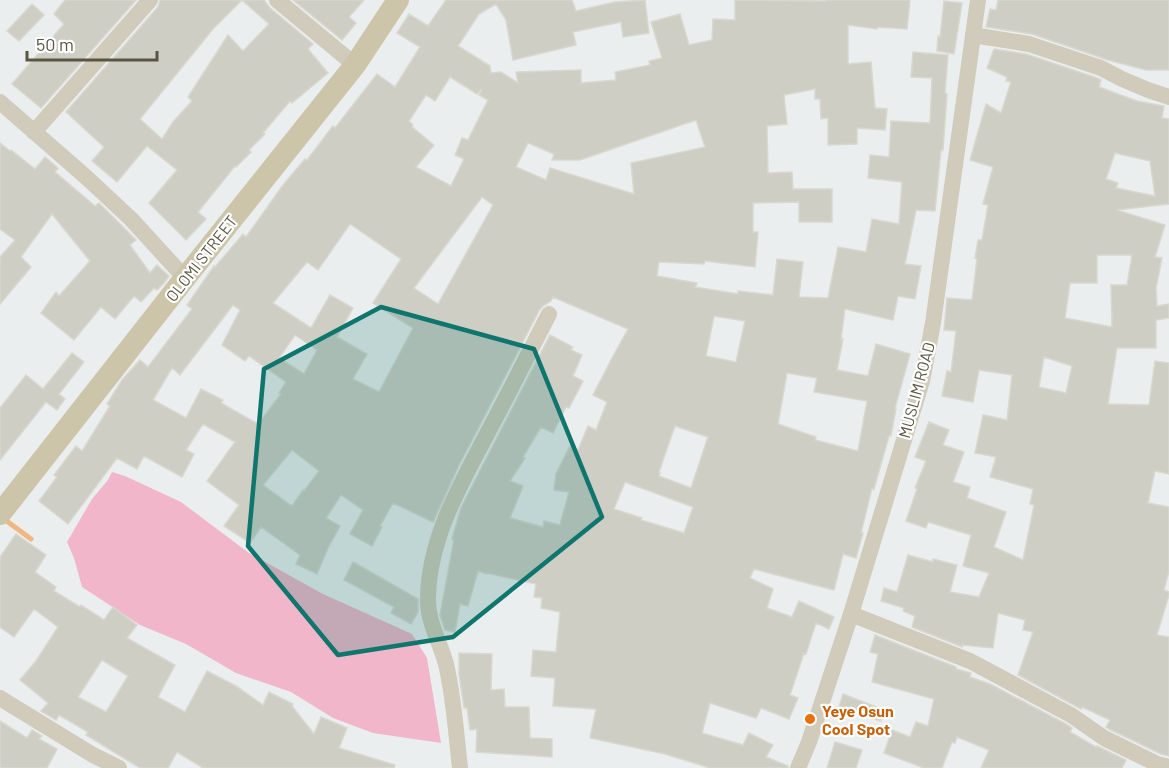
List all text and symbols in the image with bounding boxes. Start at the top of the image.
scale bar [27,24,158,62]
text: 50 m [36,33,74,55]
street label: OLOMI STREET [161,211,241,305]
street label: MUSLIM ROAD [894,340,938,440]
place label: Yeye Osun Cool Spot [822,701,894,738]
marker: Yeye Osun Cool Spot [803,712,817,726]

